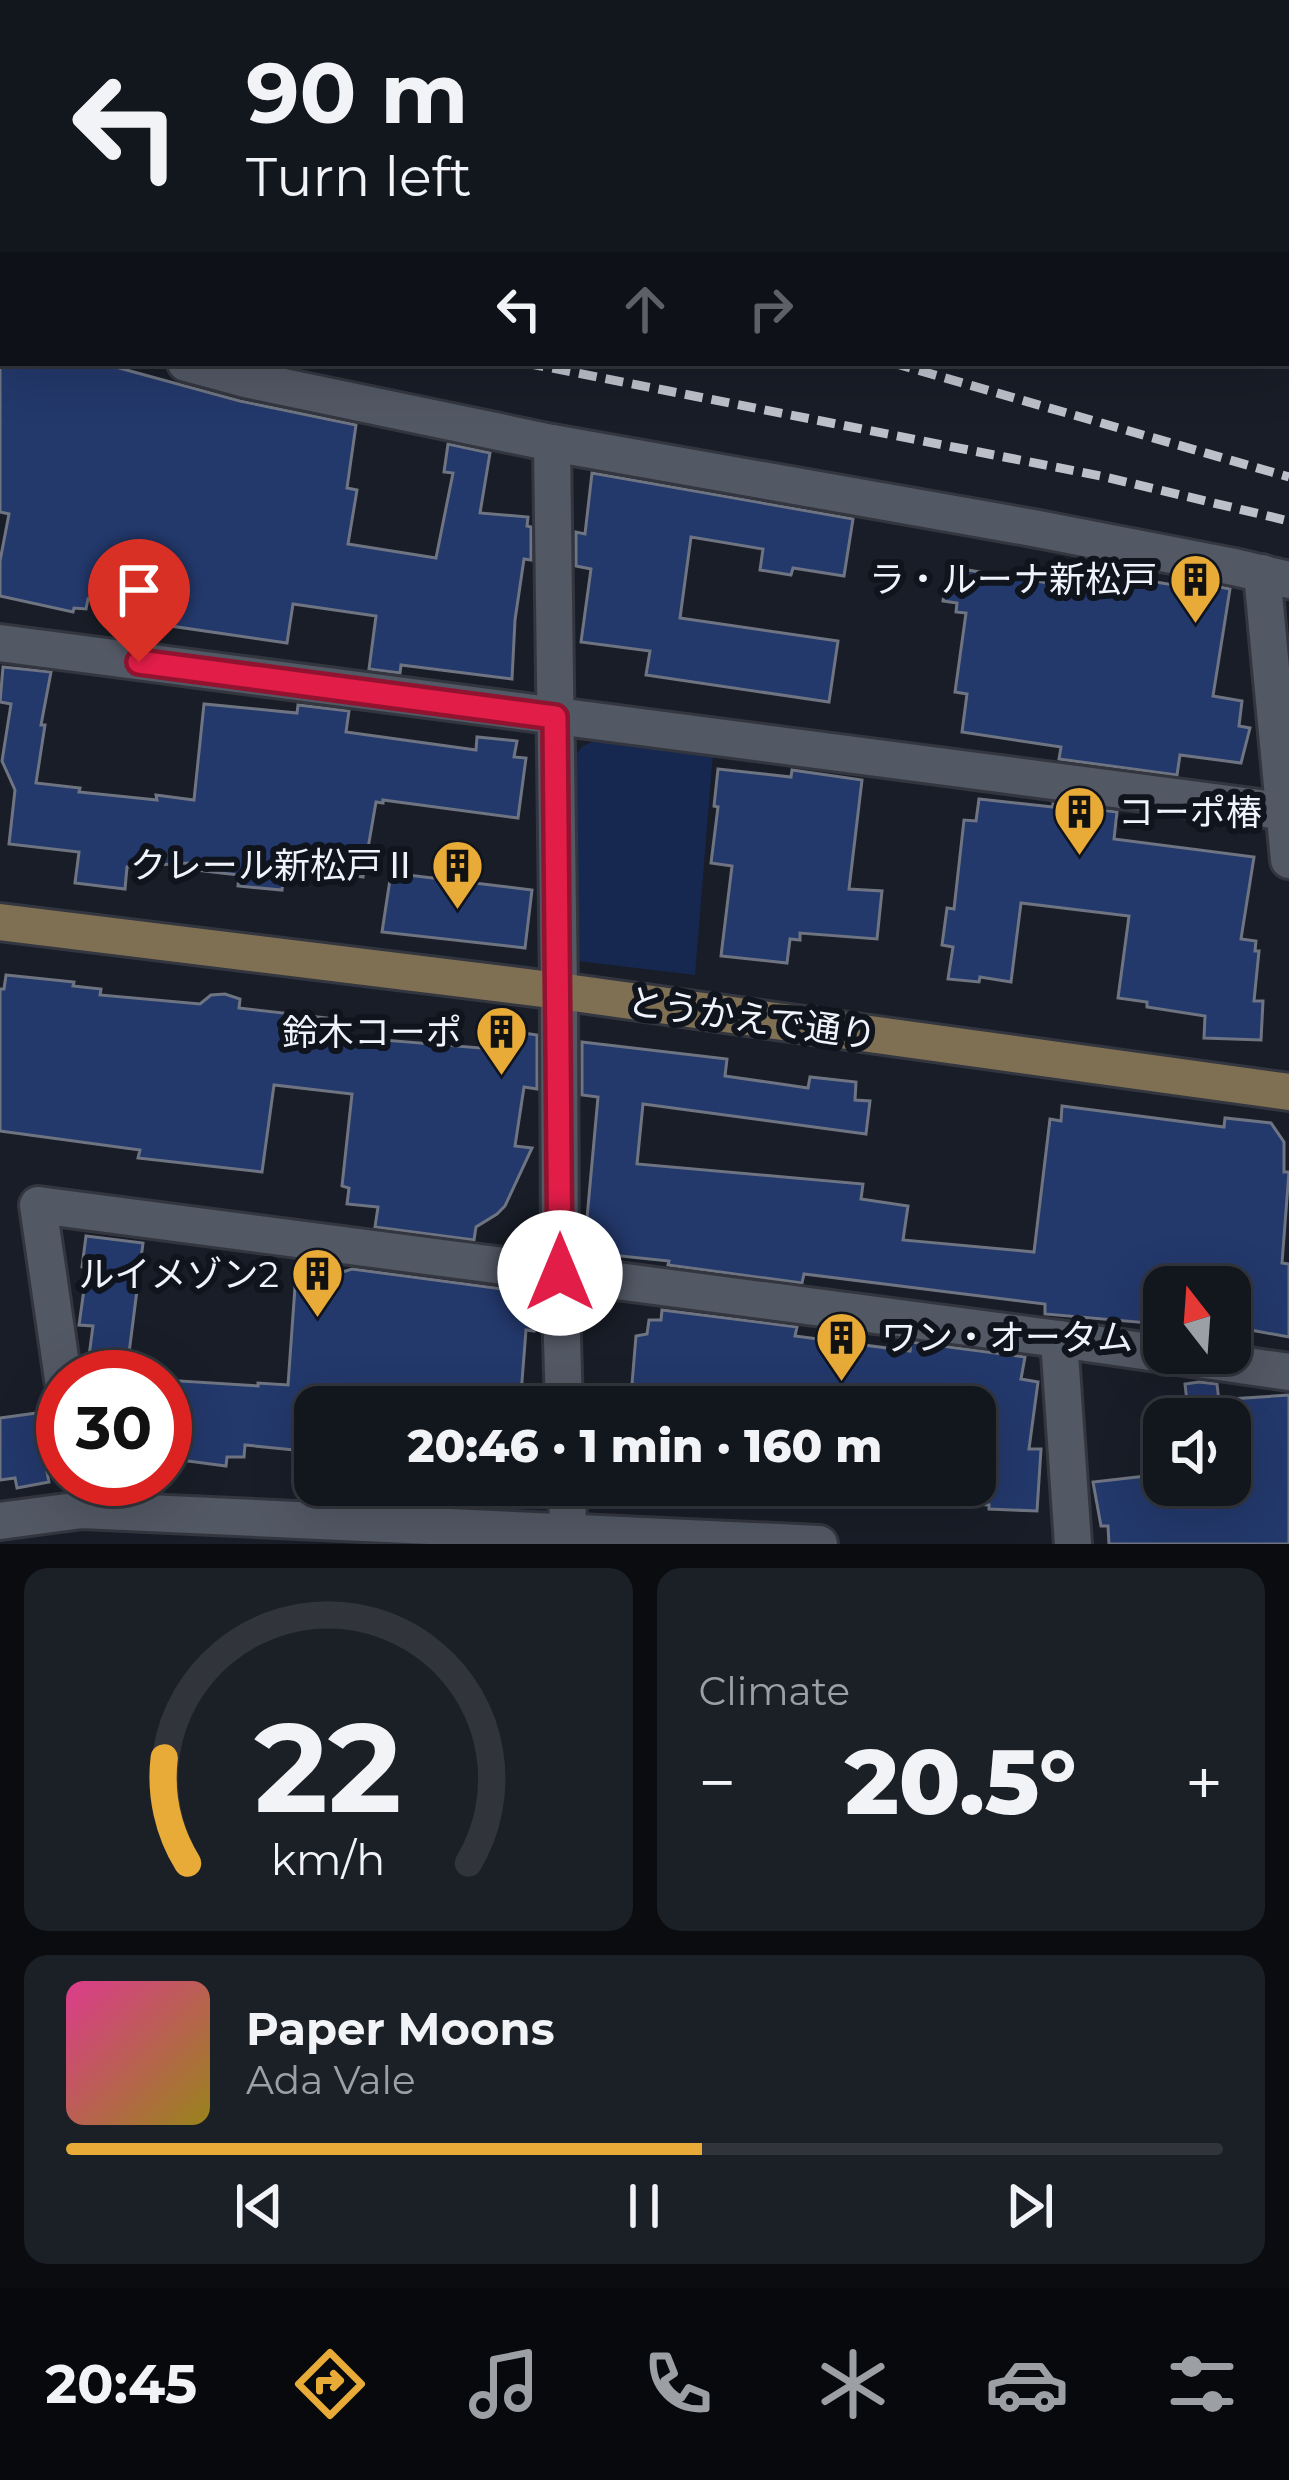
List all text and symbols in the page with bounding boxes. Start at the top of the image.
text: 90 m [246,42,468,144]
icon: left [48,48,204,204]
text: Turn left [246,144,472,210]
icon: left [486,276,552,342]
icon: ahead [612,276,678,342]
icon: right [738,276,804,342]
pin [88,539,190,662]
building icon: ラ・ルーナ新松戸 [1168,551,1224,625]
icon: arrive [106,557,172,623]
place label: ラ・ルーナ新松戸 [869,557,1157,601]
building icon: コーポ椿 [1051,784,1107,858]
place label: コーポ椿 [1118,790,1262,834]
building icon: クレール新松戸Ⅱ [429,837,485,911]
place label: クレール新松戸Ⅱ [130,843,418,887]
street label: とうかえで通り [625,979,879,1057]
building icon: 鈴木コーポ [473,1004,529,1078]
place label: 鈴木コーポ [282,1010,462,1054]
position arrow [497,1210,623,1336]
building icon: ルイメゾン2 [290,1246,346,1320]
place label: ルイメゾン2 [79,1252,279,1296]
north arrow [1143,1266,1251,1374]
map controls [1143,1266,1251,1506]
building icon: ワン・オータム [814,1309,870,1383]
place label: ワン・オータム [881,1315,1133,1359]
speed limit sign: 30 [36,1350,192,1506]
button: sound [1143,1398,1251,1506]
text: 20:46 · 1 min · 160 m [408,1418,882,1473]
text: Climate [699,1667,850,1715]
text: 22 [255,1691,402,1843]
text: 20.5° [845,1727,1077,1837]
text: − [699,1742,736,1823]
text: + [1185,1742,1223,1823]
text: km/h [271,1832,385,1885]
text: Paper Moons [246,2001,555,2056]
text: Ada Vale [246,2056,416,2104]
icon: previous [226,2173,292,2239]
icon: pause [611,2173,677,2239]
icon: next [997,2173,1063,2239]
icon: directions [288,2342,372,2426]
icon: music [462,2342,546,2426]
icon: phone [636,2342,720,2426]
icon: climate [811,2342,895,2426]
icon: car [985,2342,1069,2426]
icon: filters [1160,2342,1244,2426]
text: 20:45 [45,2351,197,2417]

